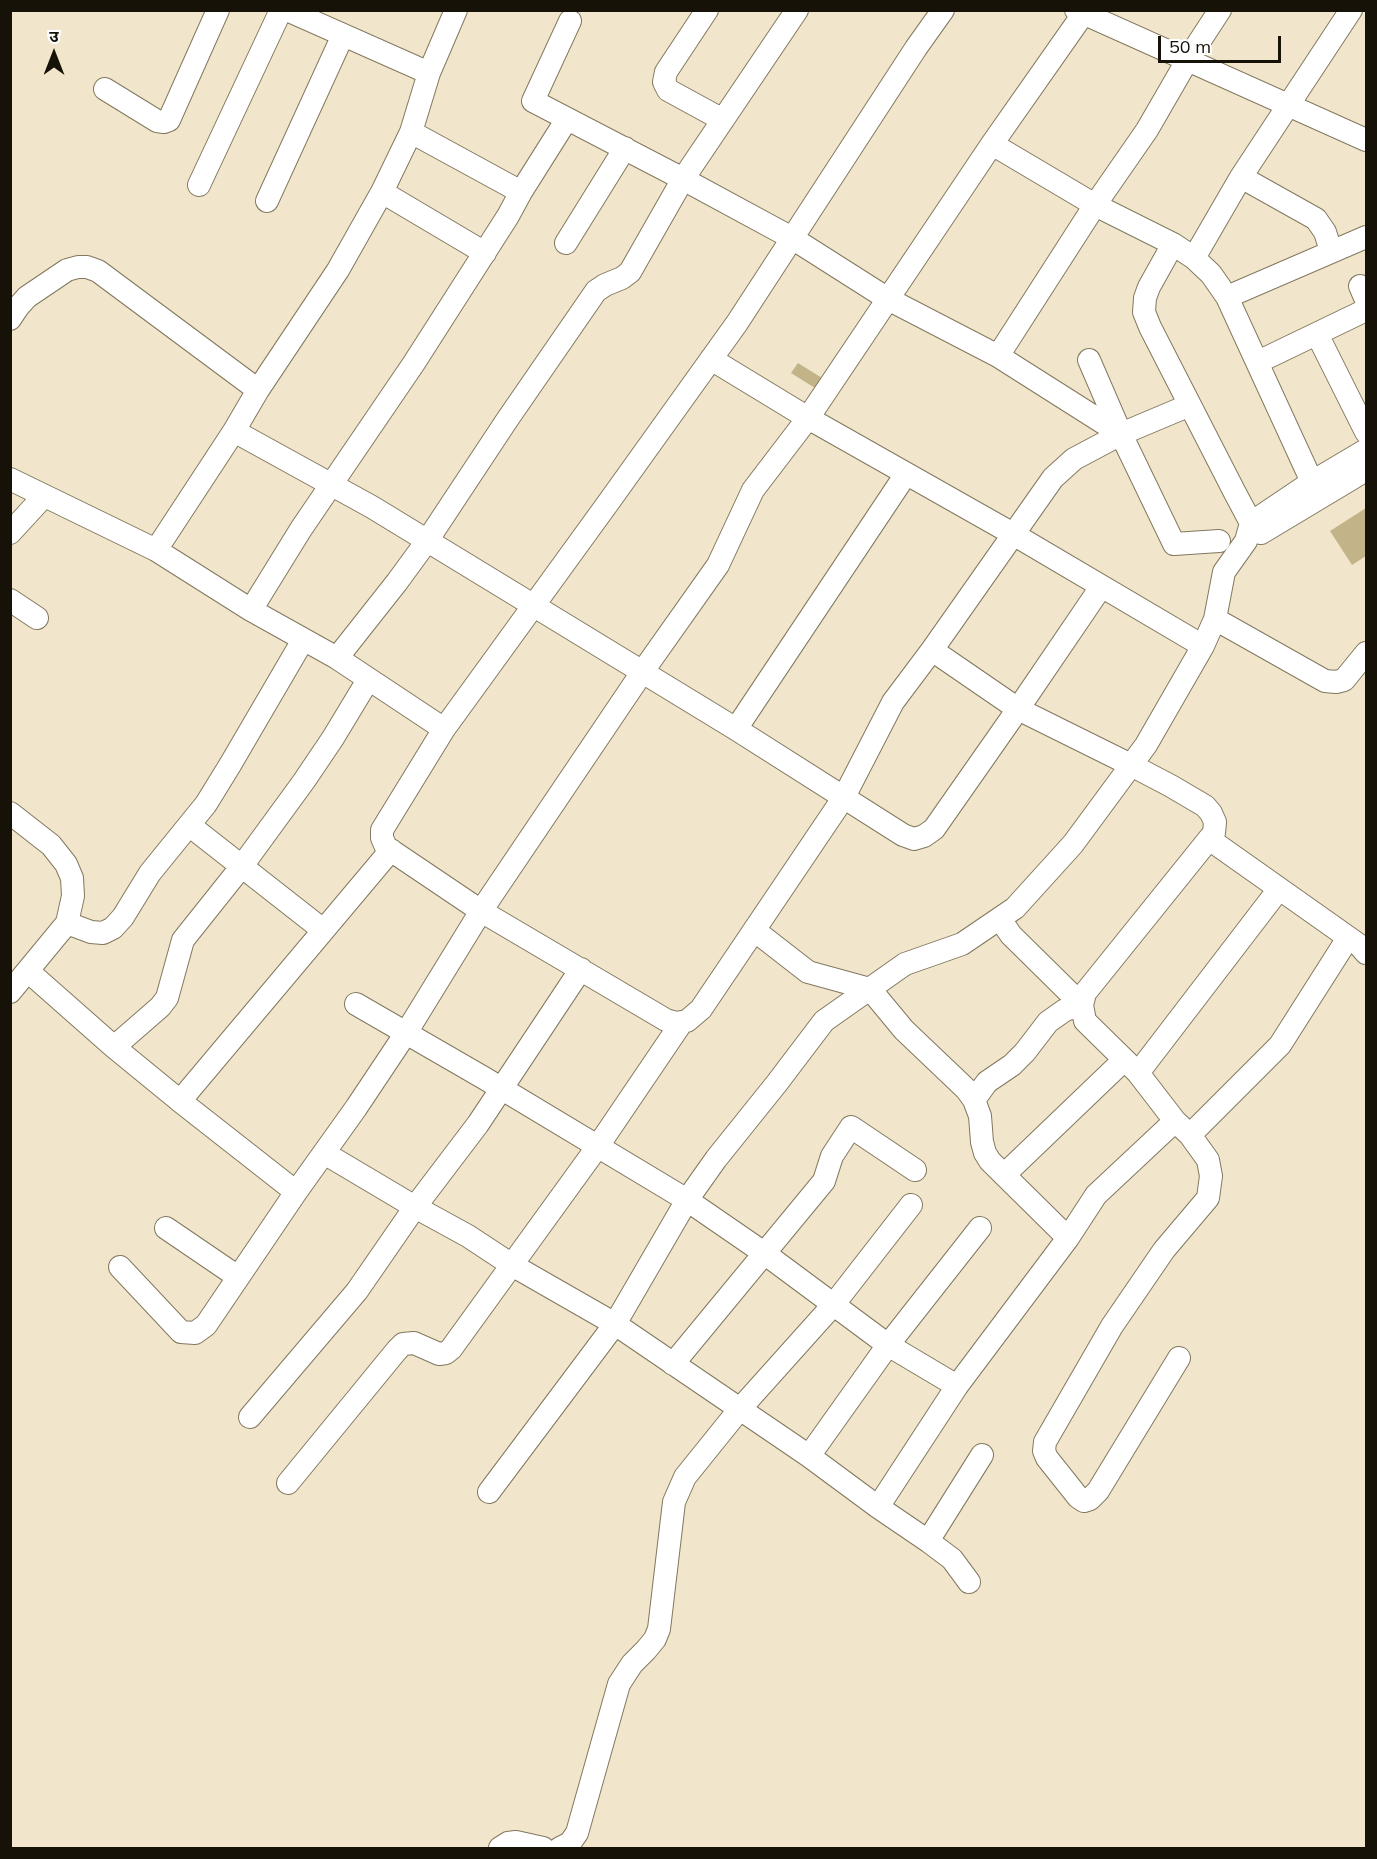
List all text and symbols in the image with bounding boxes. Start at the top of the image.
north arrow [24,24,84,84]
scale bar [1161,24,1284,62]
text: उ [49,26,59,46]
text: 50 m [1169,35,1211,58]

